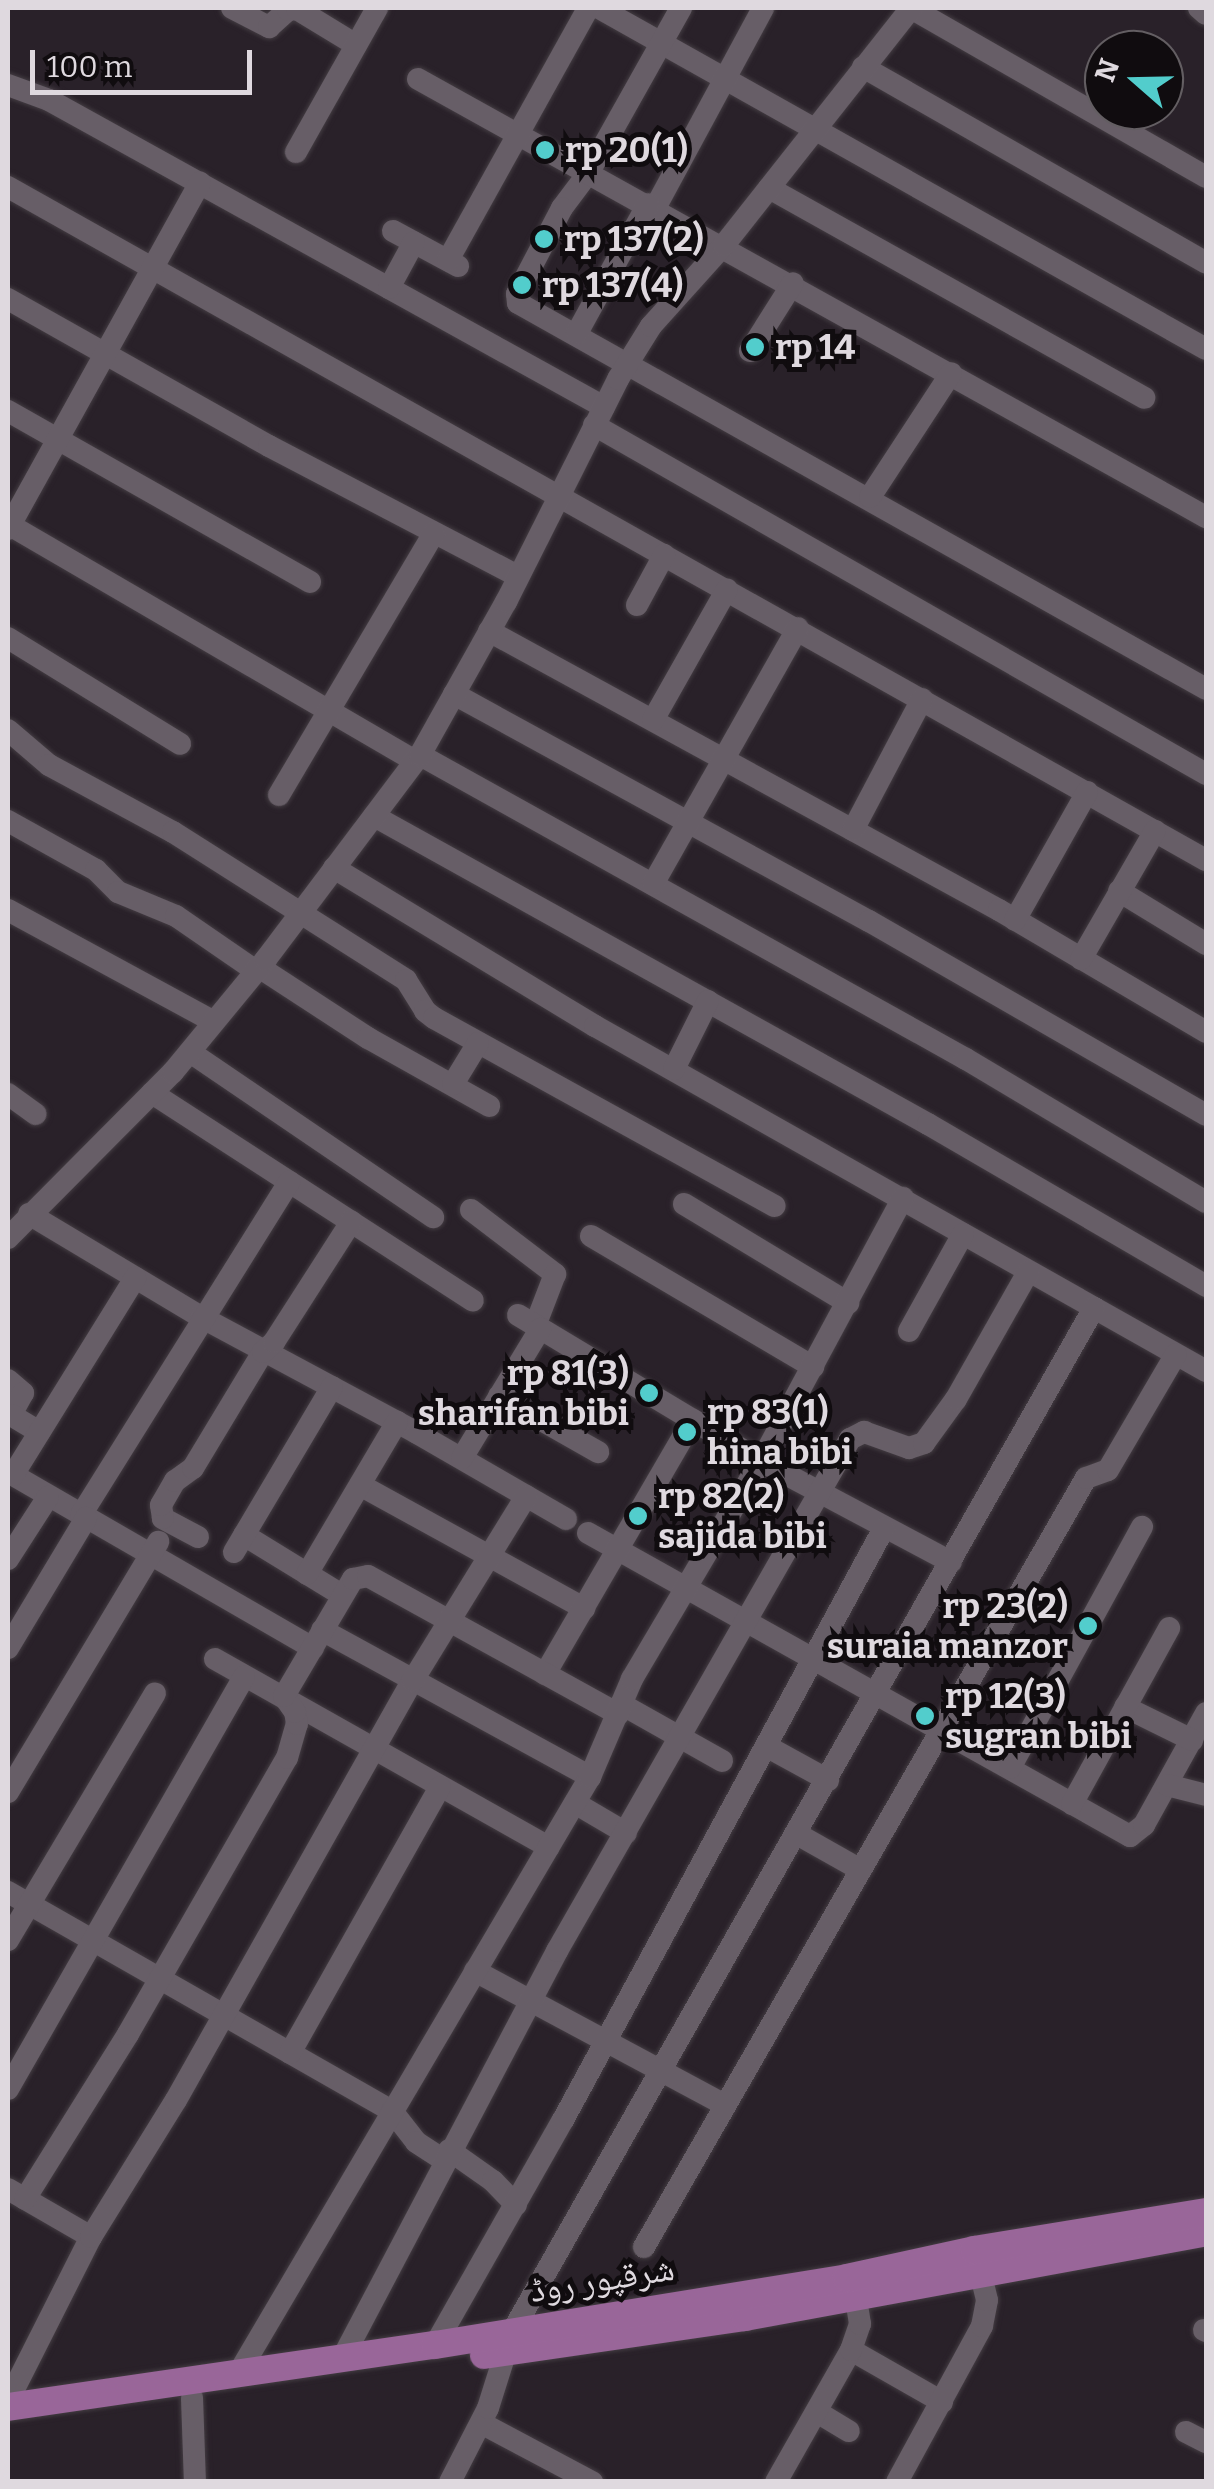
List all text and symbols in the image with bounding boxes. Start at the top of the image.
scale bar [35,30,258,92]
north arrow [1084,30,1184,130]
text: 100 m [47,49,132,85]
text: N [1088,54,1126,86]
place label: rp 20(1) [565,129,688,171]
marker: rp 20(1) [534,139,556,161]
place label: rp 137(2) [564,218,704,260]
marker: rp 137(2) [533,228,555,250]
place label: rp 137(4) [542,264,683,306]
marker: rp 137(4) [511,274,533,296]
place label: rp 14 [775,326,855,368]
marker: rp 14 [744,336,766,358]
place label: rp 81(3) sharifan bibi [418,1352,629,1434]
marker: rp 81(3) sharifan bibi [638,1382,660,1404]
place label: rp 83(1) hina bibi [707,1391,852,1473]
marker: rp 83(1) hina bibi [676,1421,698,1443]
place label: rp 82(2) sajida bibi [658,1475,827,1557]
marker: rp 82(2) sajida bibi [627,1505,649,1527]
place label: rp 23(2) suraia manzor [827,1585,1068,1667]
marker: rp 23(2) suraia manzor [1077,1615,1099,1637]
place label: rp 12(3) sugran bibi [945,1675,1132,1757]
marker: rp 12(3) sugran bibi [914,1705,936,1727]
street label: شرقپور روڈ [527,2247,677,2311]

